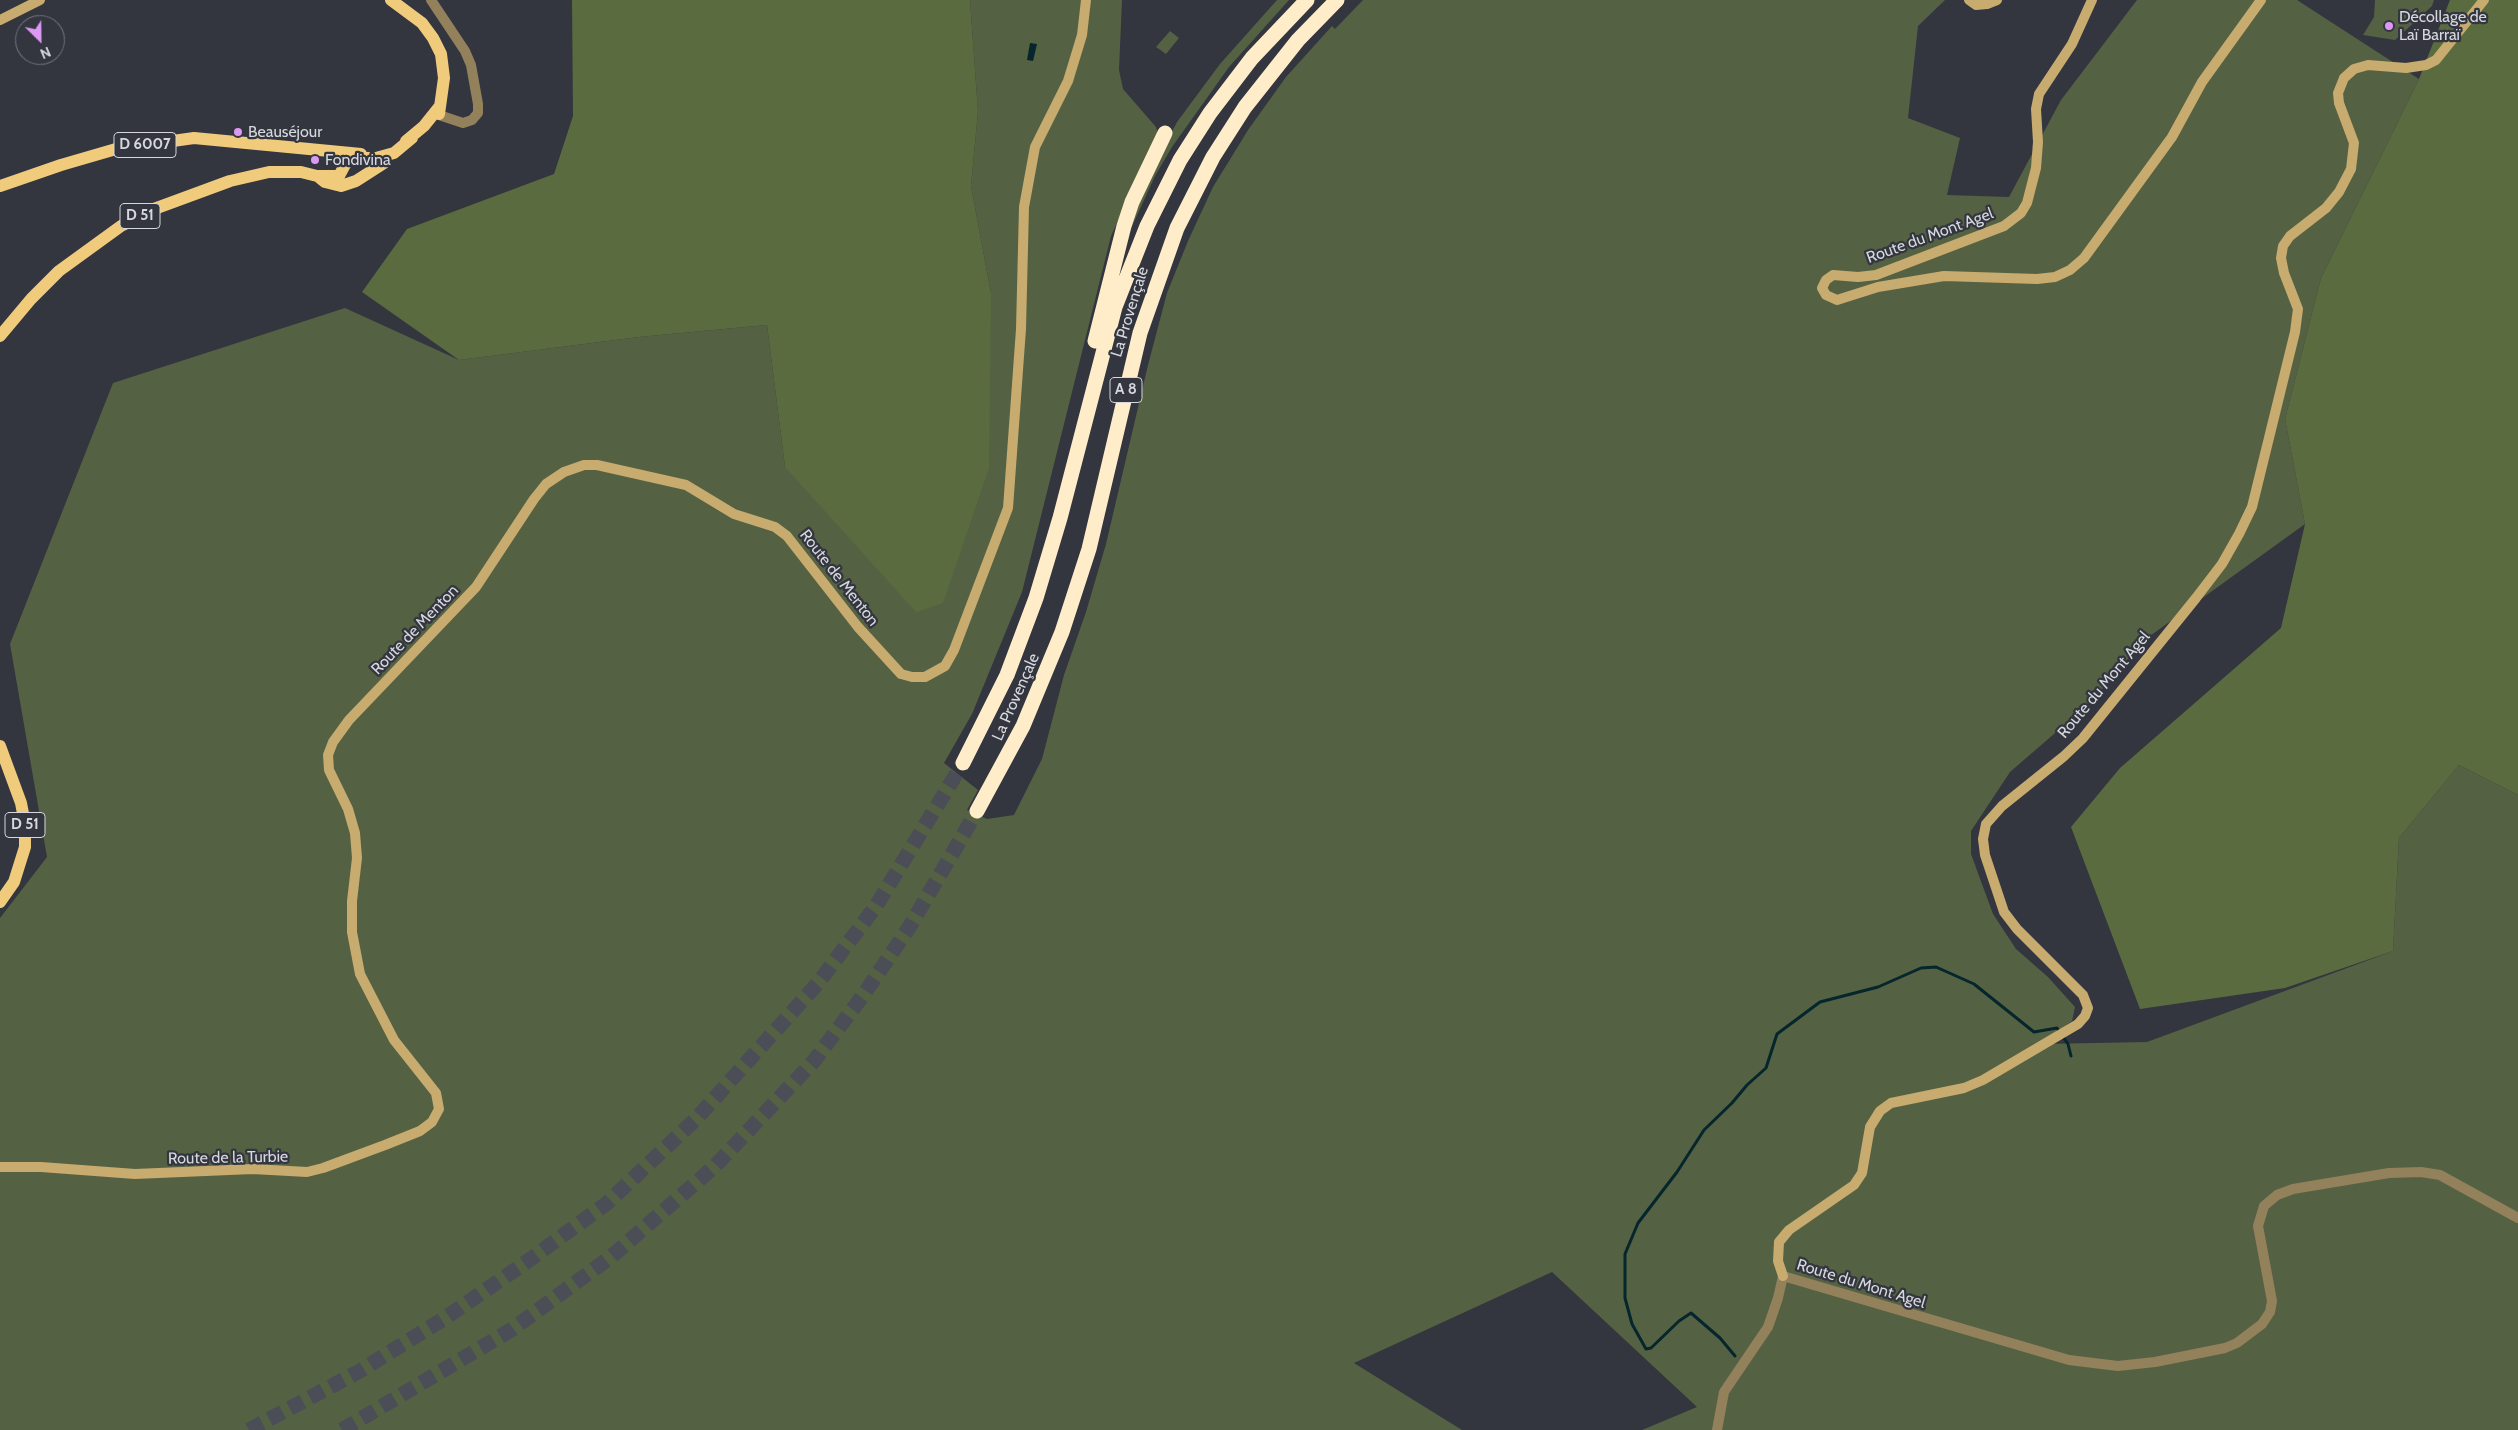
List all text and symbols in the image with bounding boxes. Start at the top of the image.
place label: Décollage de Laï Barraï [2399,7,2487,45]
north arrow [15,15,65,65]
marker: Décollage de Laï Barraï [2383,20,2395,32]
text: N [37,43,54,63]
place label: Beauséjour [248,122,322,142]
marker: Beauséjour [232,126,244,138]
road number: D 6007 [114,132,176,158]
place label: Fondivina [325,150,391,170]
marker: Fondivina [309,154,321,166]
road number: D 51 [120,204,160,228]
street label: Route du Mont Agel [1864,204,1996,268]
street label: La Provençale [1107,264,1153,360]
road number: A 8 [1110,378,1142,402]
street label: Route de Menton [795,526,883,630]
street label: Route de Menton [367,581,463,679]
street label: Route du Mont Agel [2054,628,2154,742]
street label: La Provençale [988,650,1044,744]
road number: D 51 [5,812,45,838]
street label: Route de la Turbie [168,1147,288,1169]
street label: Route du Mont Agel [1794,1255,1928,1313]

